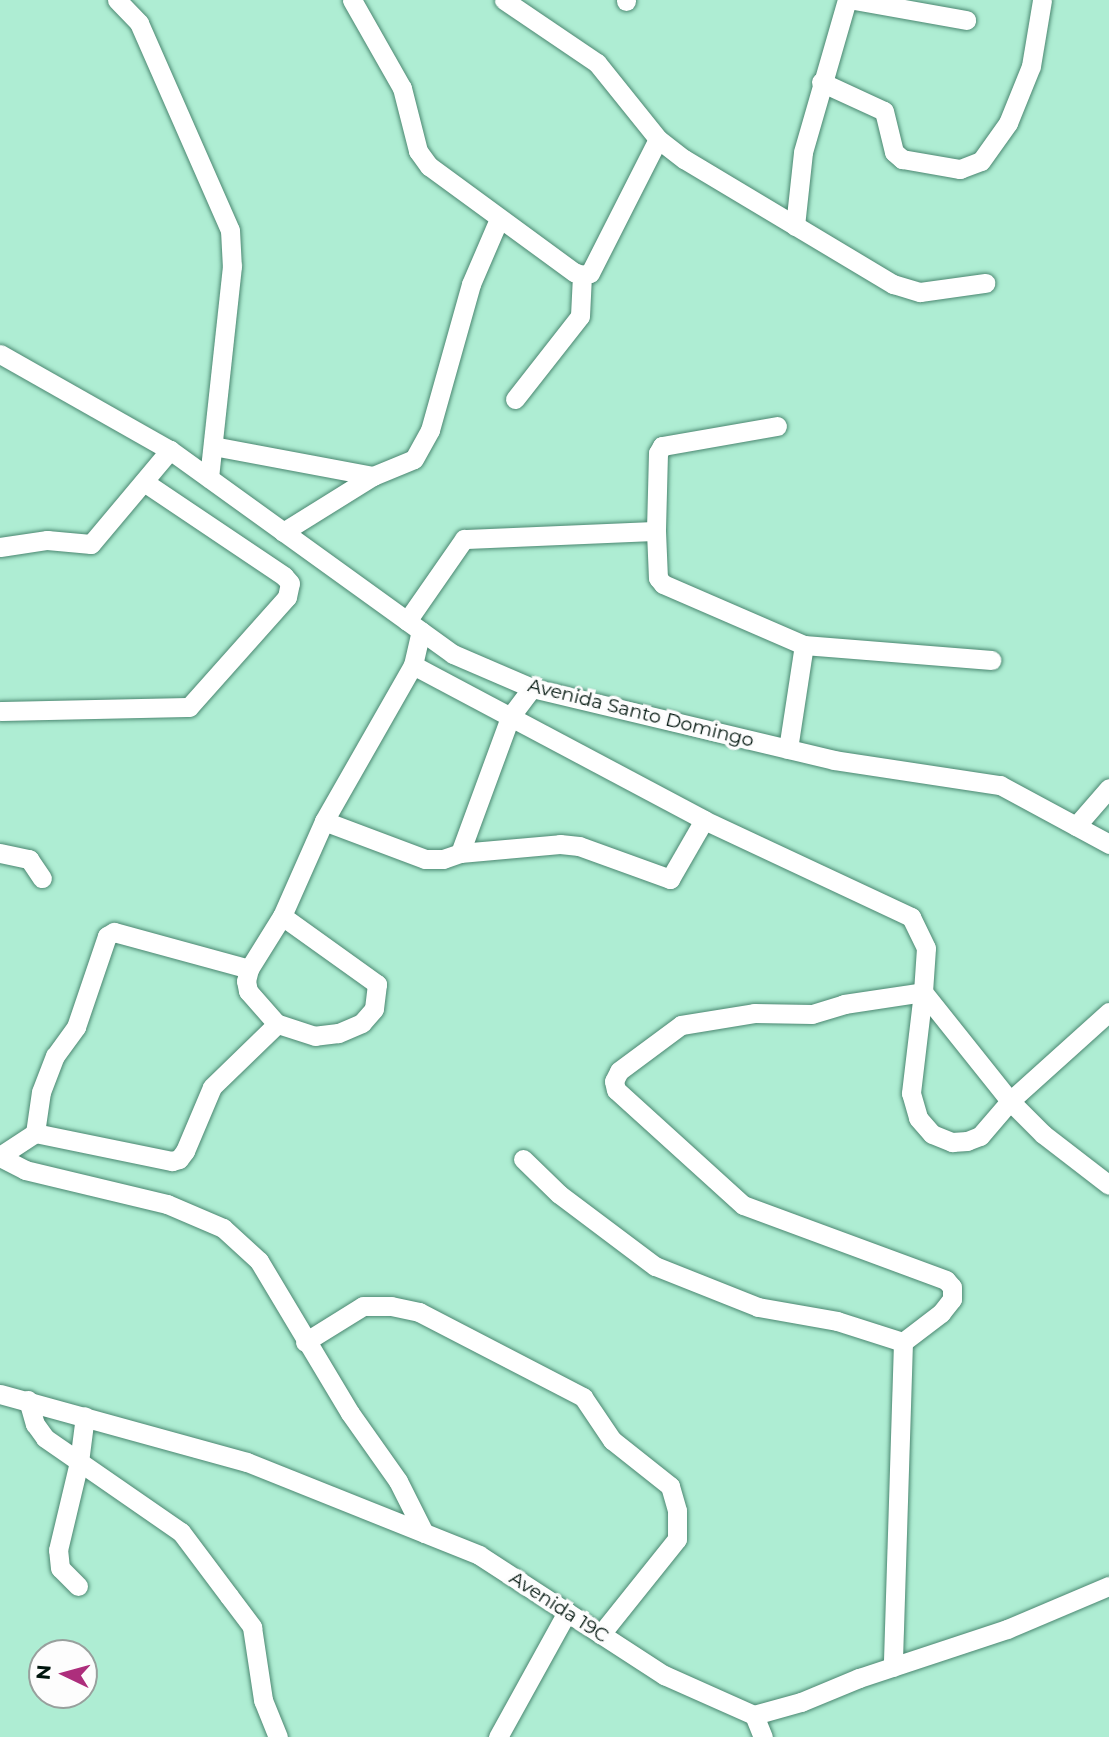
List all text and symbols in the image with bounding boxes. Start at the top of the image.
street label: Avenida Santo Domingo [526,674,756,752]
street label: Avenida 19C [505,1567,613,1647]
north arrow [28,1639,98,1709]
text: N [31,1664,56,1681]

